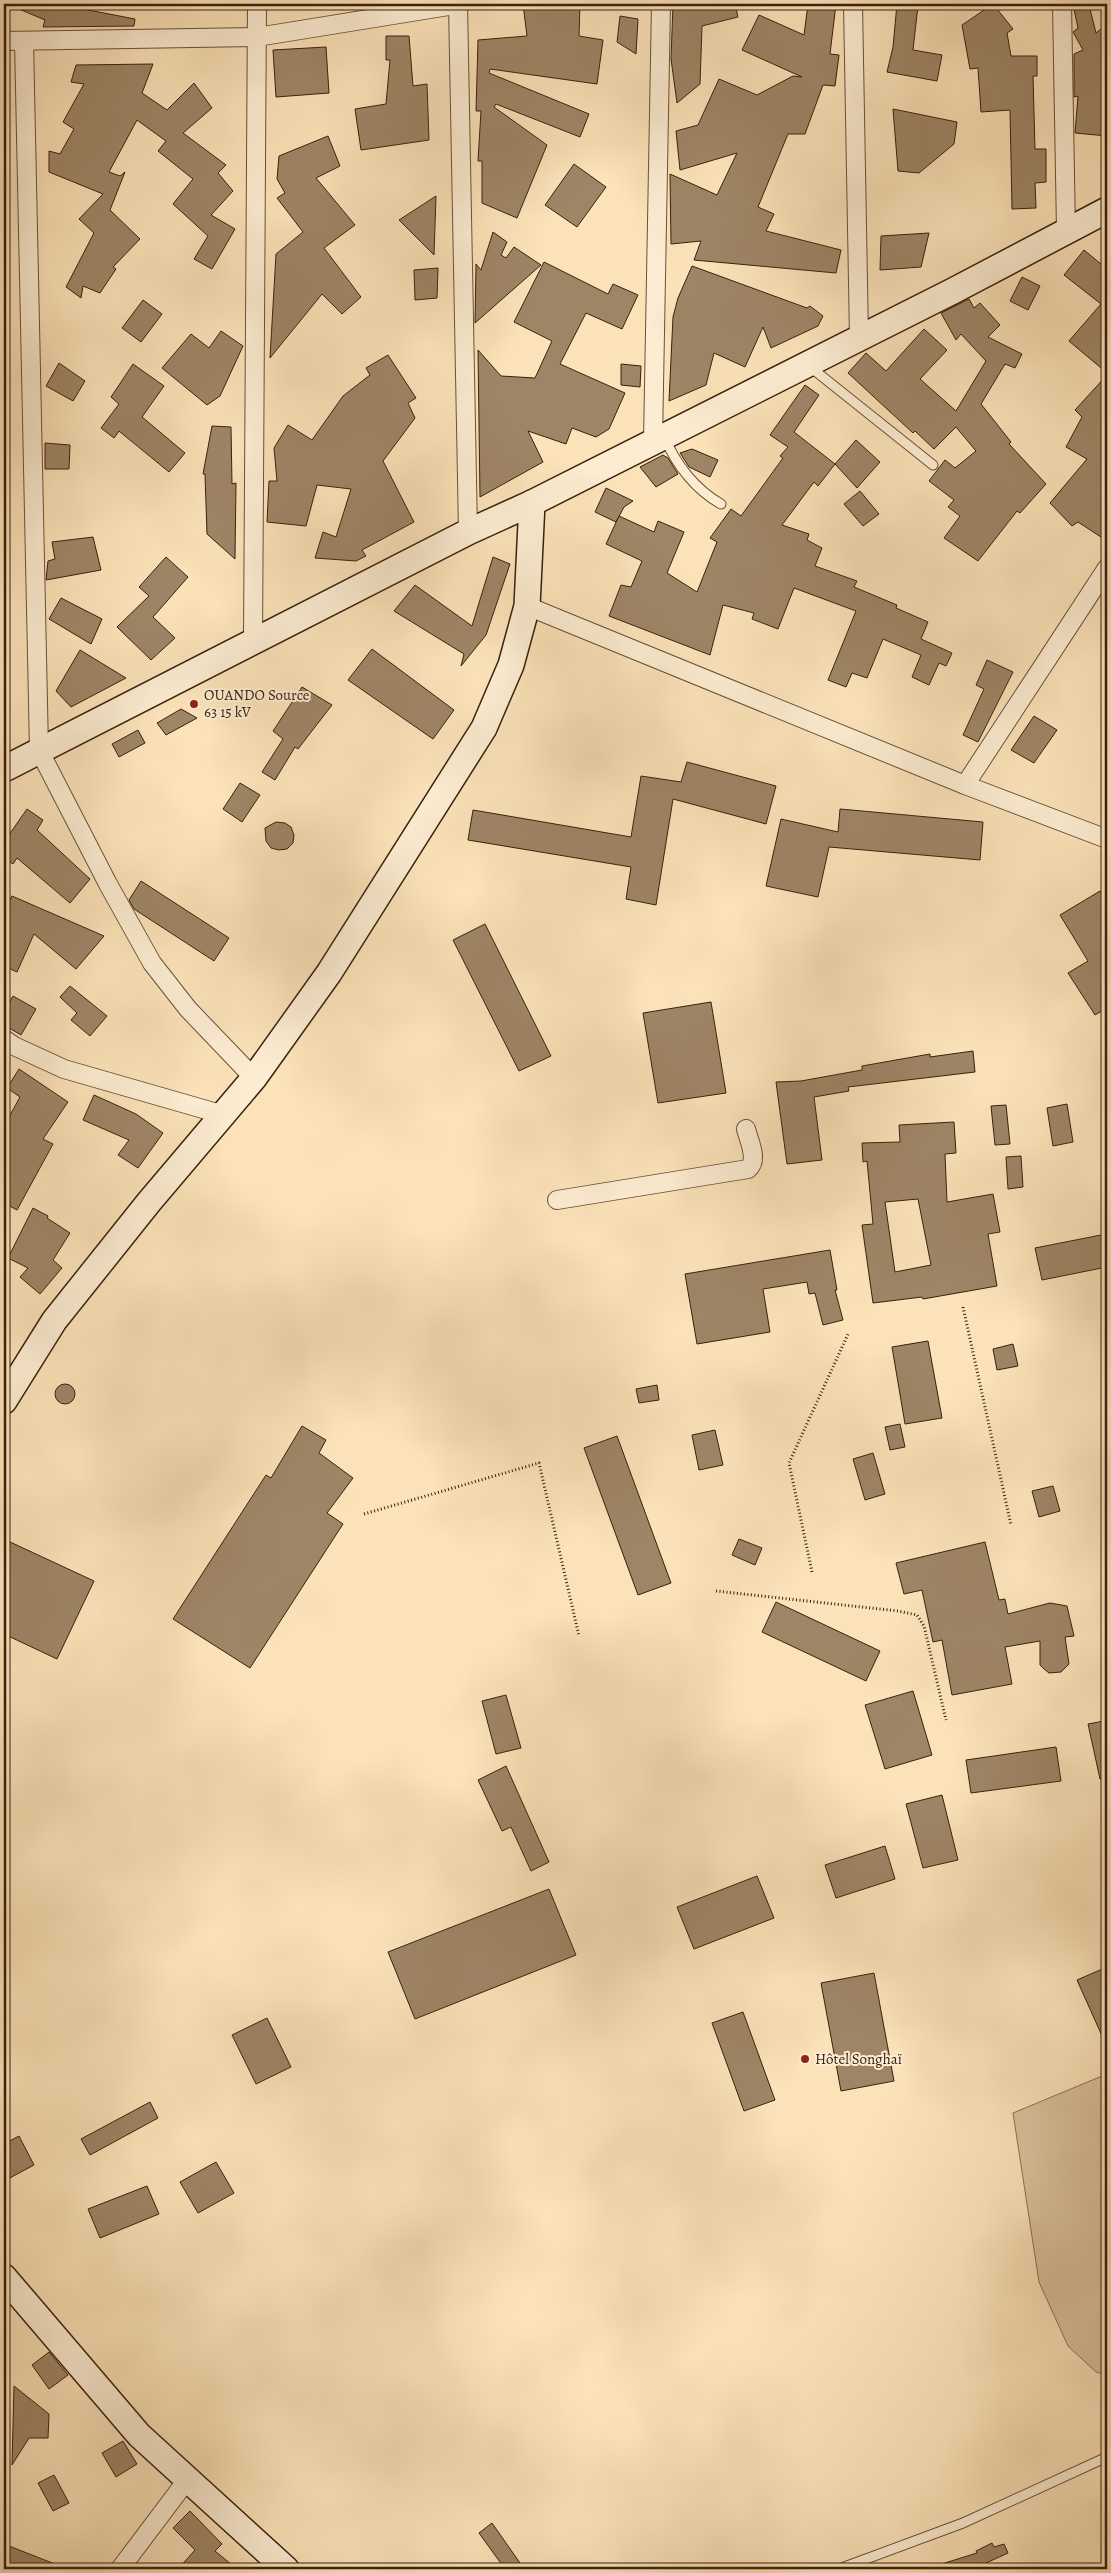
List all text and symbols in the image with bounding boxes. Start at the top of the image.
place label: OUANDO Source 63 15 kV [204,685,310,722]
marker: OUANDO Source 63 15 kV [188,698,200,710]
place label: Hôtel Songhaï [815,2049,902,2069]
marker: Hôtel Songhaï [799,2053,811,2065]

